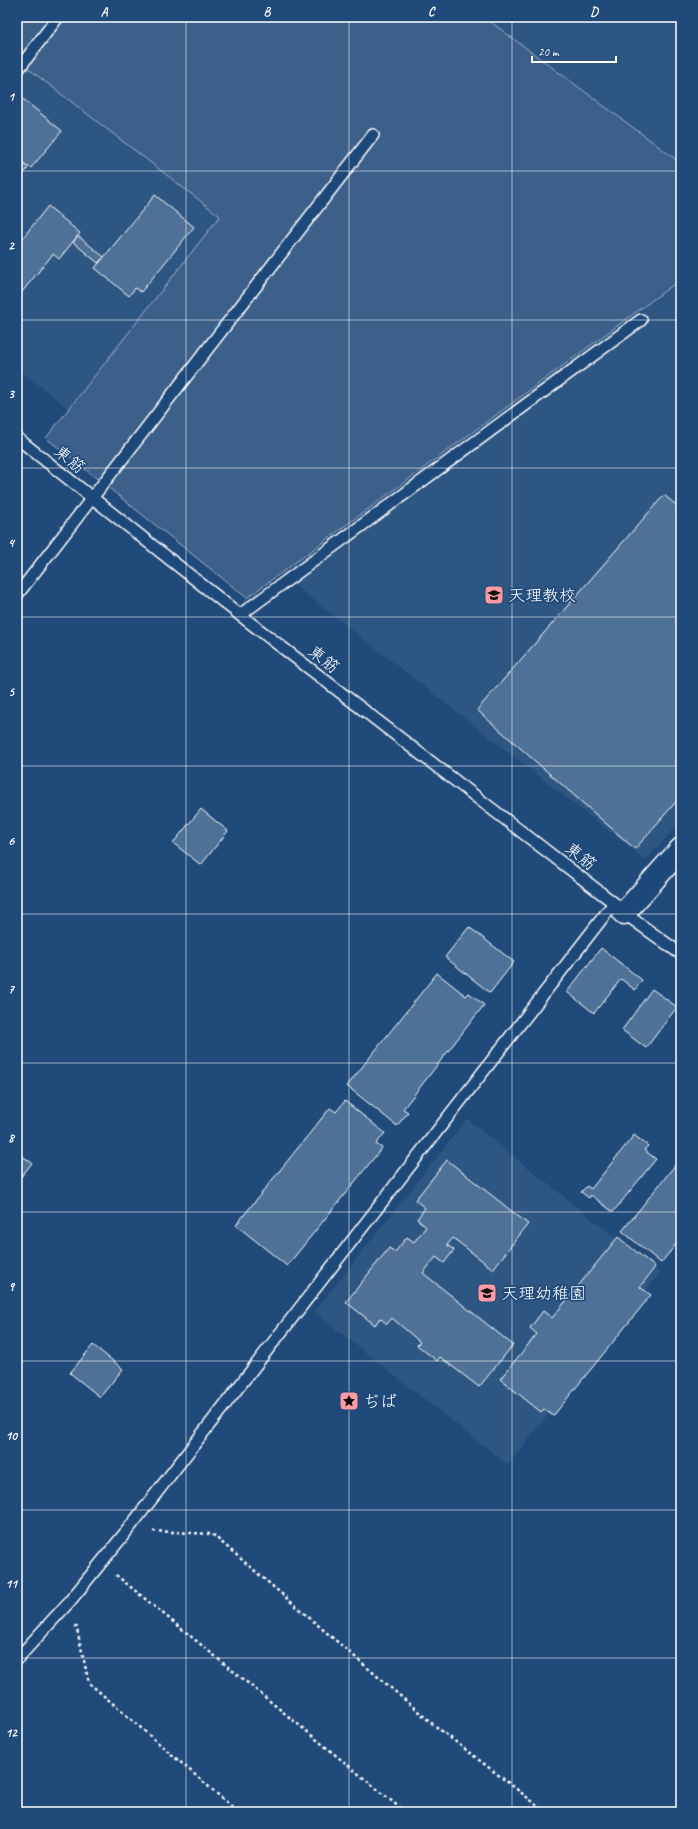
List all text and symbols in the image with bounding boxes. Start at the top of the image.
text: A [101,4,109,20]
text: B [264,4,272,20]
text: C [428,4,436,20]
text: D [590,4,599,20]
scale bar [532,38,616,64]
text: 20 m [538,44,560,60]
text: 1 [8,89,16,105]
text: 2 [8,238,15,254]
text: 3 [8,386,15,402]
street label: 東筋 [50,441,90,478]
text: 4 [8,535,16,551]
school or university icon: 天理教校 [483,584,505,606]
place label: 天理教校 [508,585,576,606]
street label: 東筋 [304,641,344,678]
text: 5 [8,684,15,700]
text: 6 [8,833,15,849]
street label: 東筋 [561,838,601,875]
text: 7 [8,981,15,997]
text: 8 [8,1130,16,1146]
text: 9 [8,1279,15,1295]
school or university icon: 天理幼稚園 [476,1282,498,1304]
place label: 天理幼稚園 [501,1283,586,1304]
place icon: ぢば [338,1390,360,1412]
place label: ぢば [363,1391,397,1412]
text: 10 [5,1428,18,1444]
text: 11 [5,1576,19,1592]
text: 12 [5,1725,18,1741]

